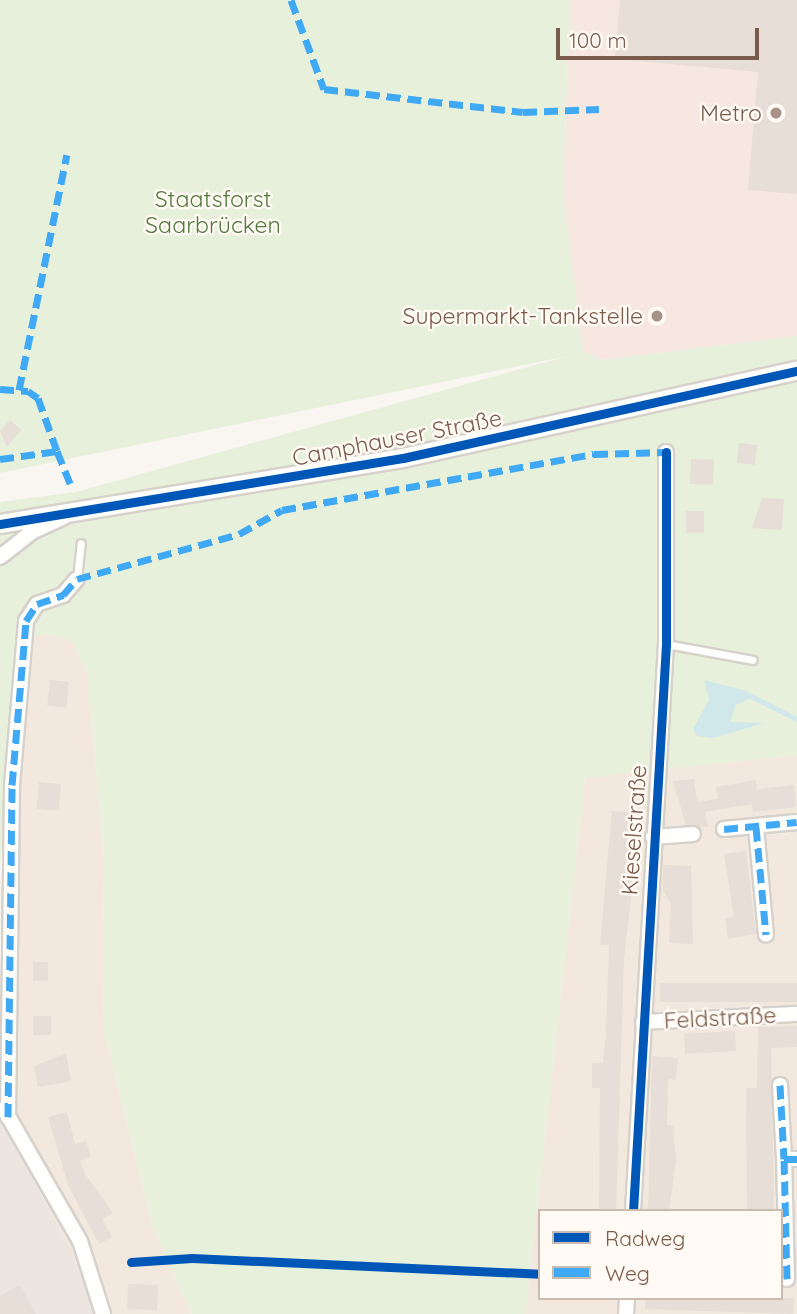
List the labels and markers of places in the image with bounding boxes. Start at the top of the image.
place label: Metro [700,99,762,127]
marker: Metro [768,105,784,121]
place label: Supermarkt-Tankstelle [403,302,643,330]
marker: Supermarkt-Tankstelle [649,308,665,324]

